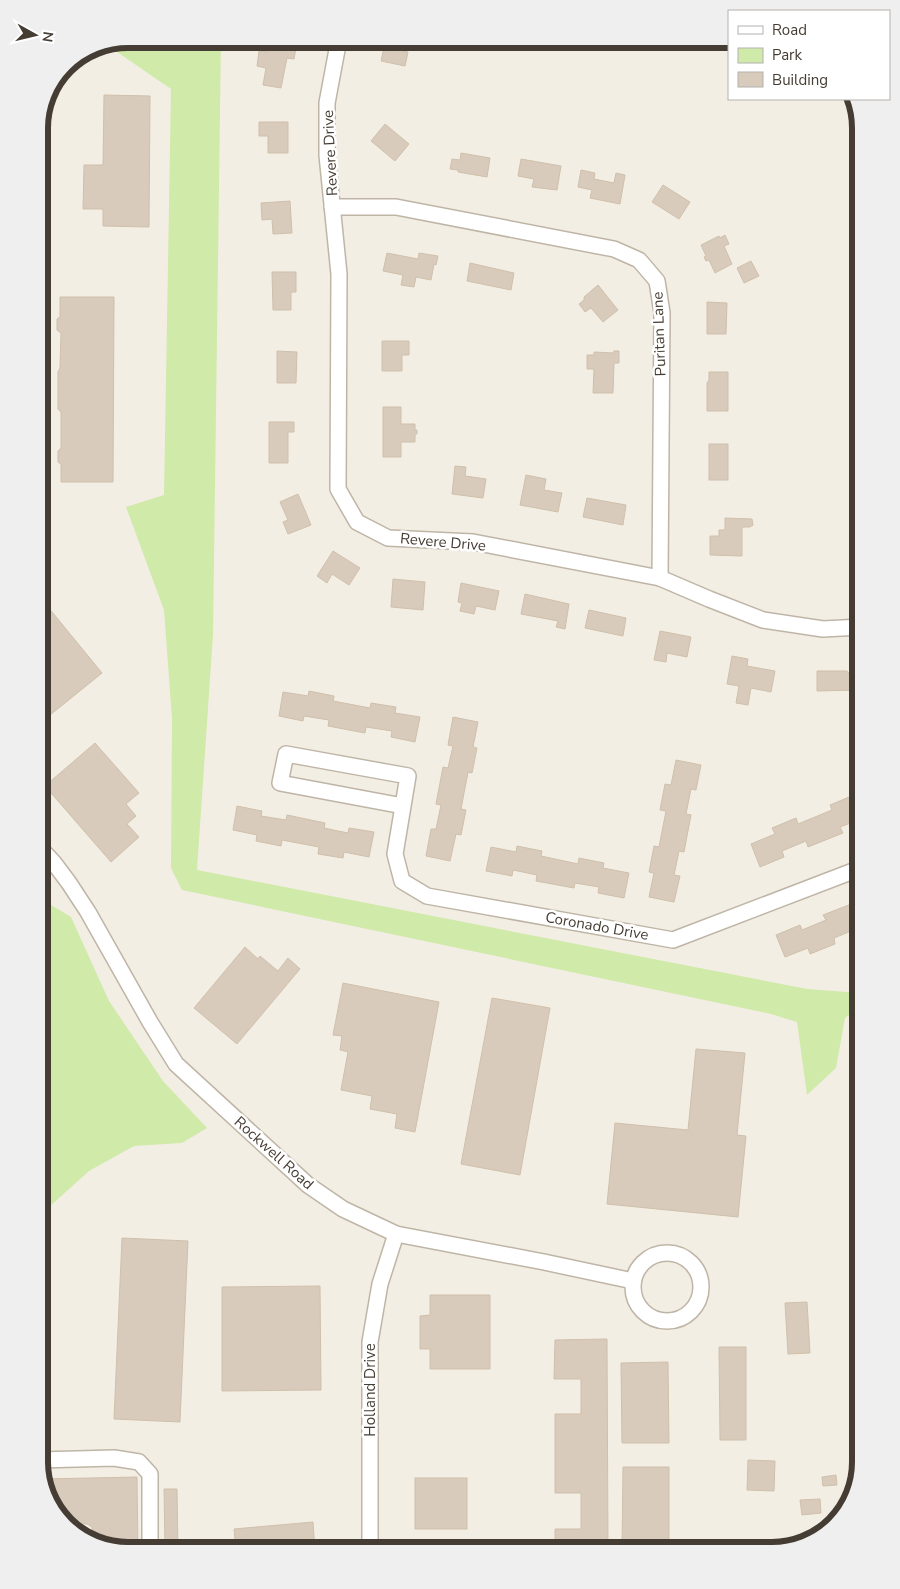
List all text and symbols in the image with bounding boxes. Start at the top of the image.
north arrow [10,10,60,60]
legend [728,10,890,100]
text: Road [772,20,807,40]
text: N [37,30,58,43]
text: Park [772,45,802,65]
text: Building [772,70,828,90]
street label: Revere Drive [318,110,342,196]
street label: Puritan Lane [648,291,670,377]
street label: Revere Drive [399,528,487,556]
street label: Coronado Drive [544,907,650,945]
street label: Rockwell Road [230,1112,318,1194]
street label: Holland Drive [360,1343,380,1437]

